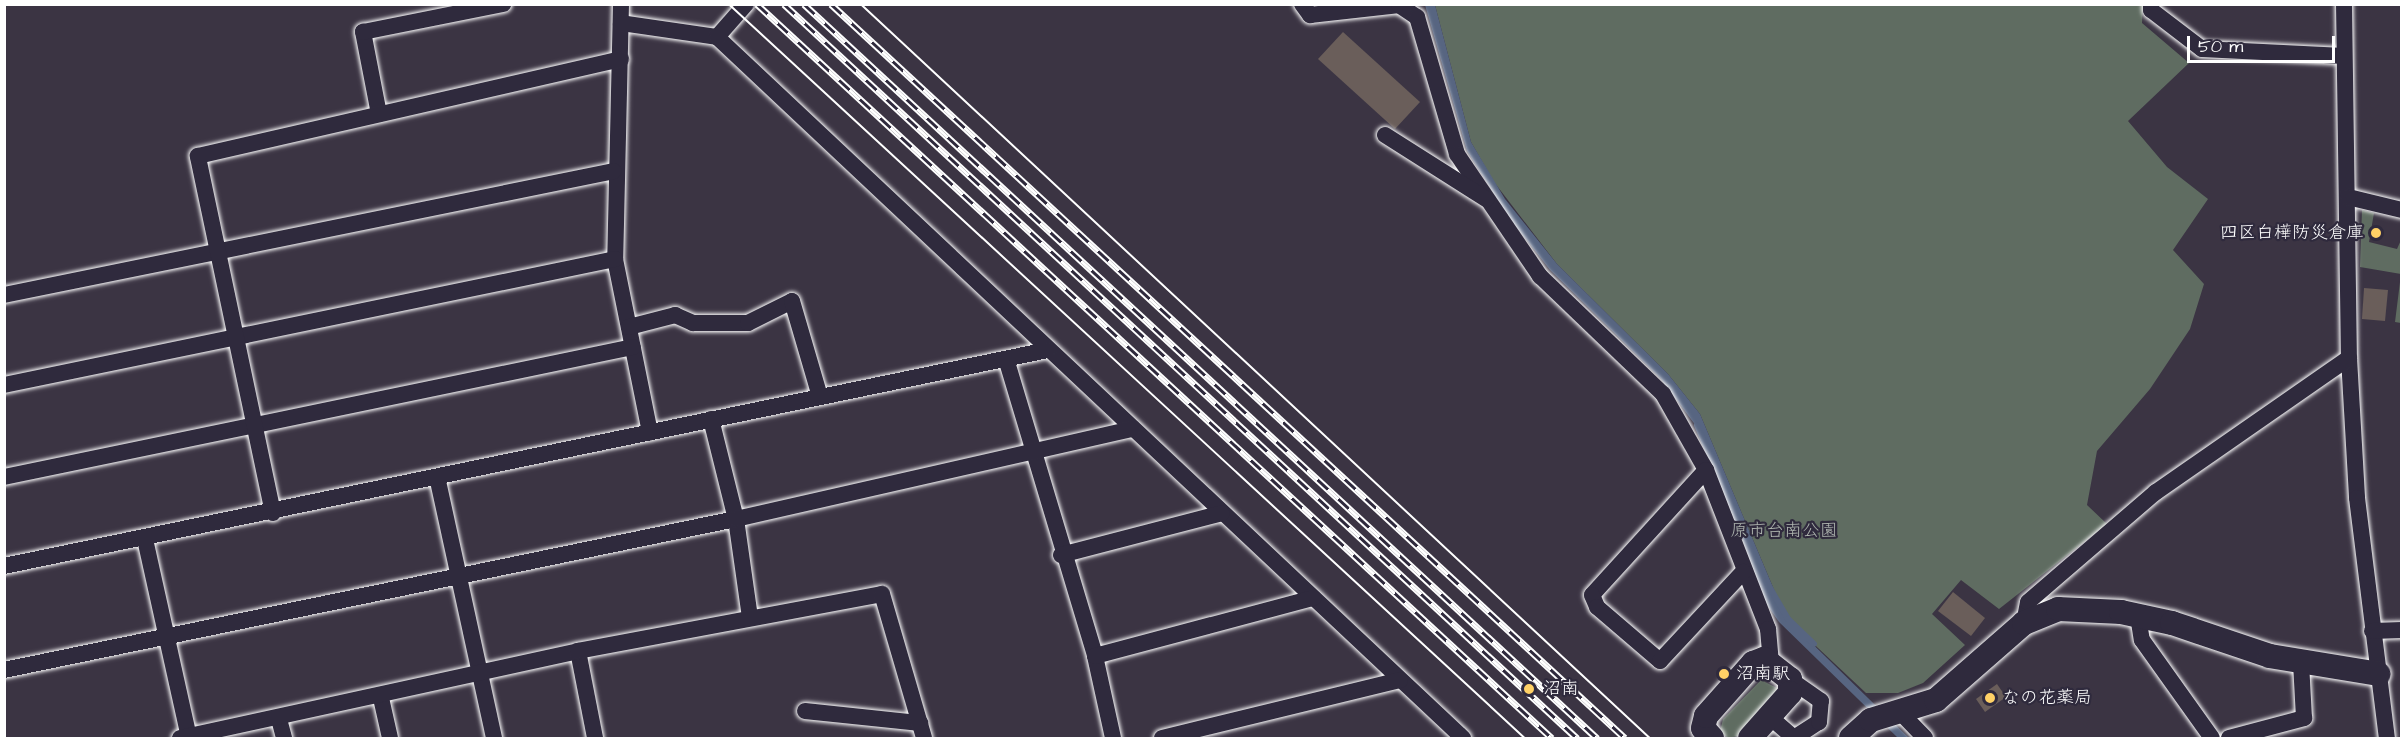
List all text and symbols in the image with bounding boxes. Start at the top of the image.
scale bar [2190,24,2338,62]
text: 50 m [2198,34,2243,59]
place label: 四区白樺防災倉庫 [2220,222,2364,244]
marker: 四区白樺防災倉庫 [2369,226,2383,240]
park label: 原市台南公園 [1730,520,1838,542]
place label: 沼南駅 [1736,663,1790,685]
marker: 沼南駅 [1717,667,1731,681]
place label: 沼南 [1543,678,1579,700]
marker: 沼南 [1520,680,1538,698]
place label: なの花薬局 [2002,687,2092,709]
marker: なの花薬局 [1983,691,1997,705]

